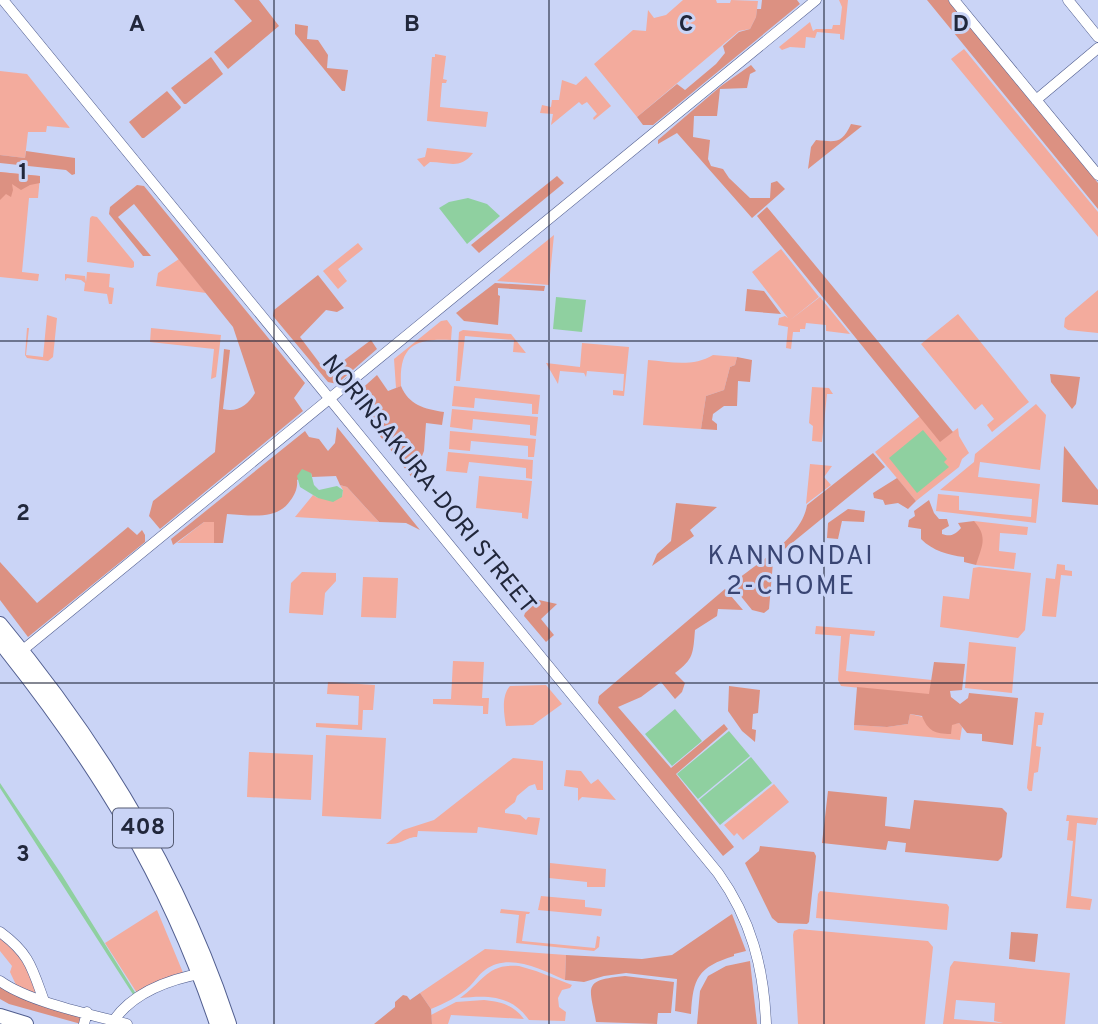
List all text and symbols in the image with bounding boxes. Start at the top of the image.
text: A [129,11,145,40]
text: B [404,11,420,40]
text: C [679,11,693,40]
text: D [953,11,969,40]
text: 1 [18,159,28,188]
street label: NORINSAKURA-DORI STREET [314,350,542,620]
text: 2 [16,500,30,529]
district label: KANNONDAI 2-CHOME [708,541,875,604]
road number: 408 [113,808,173,848]
text: 3 [16,841,30,870]

